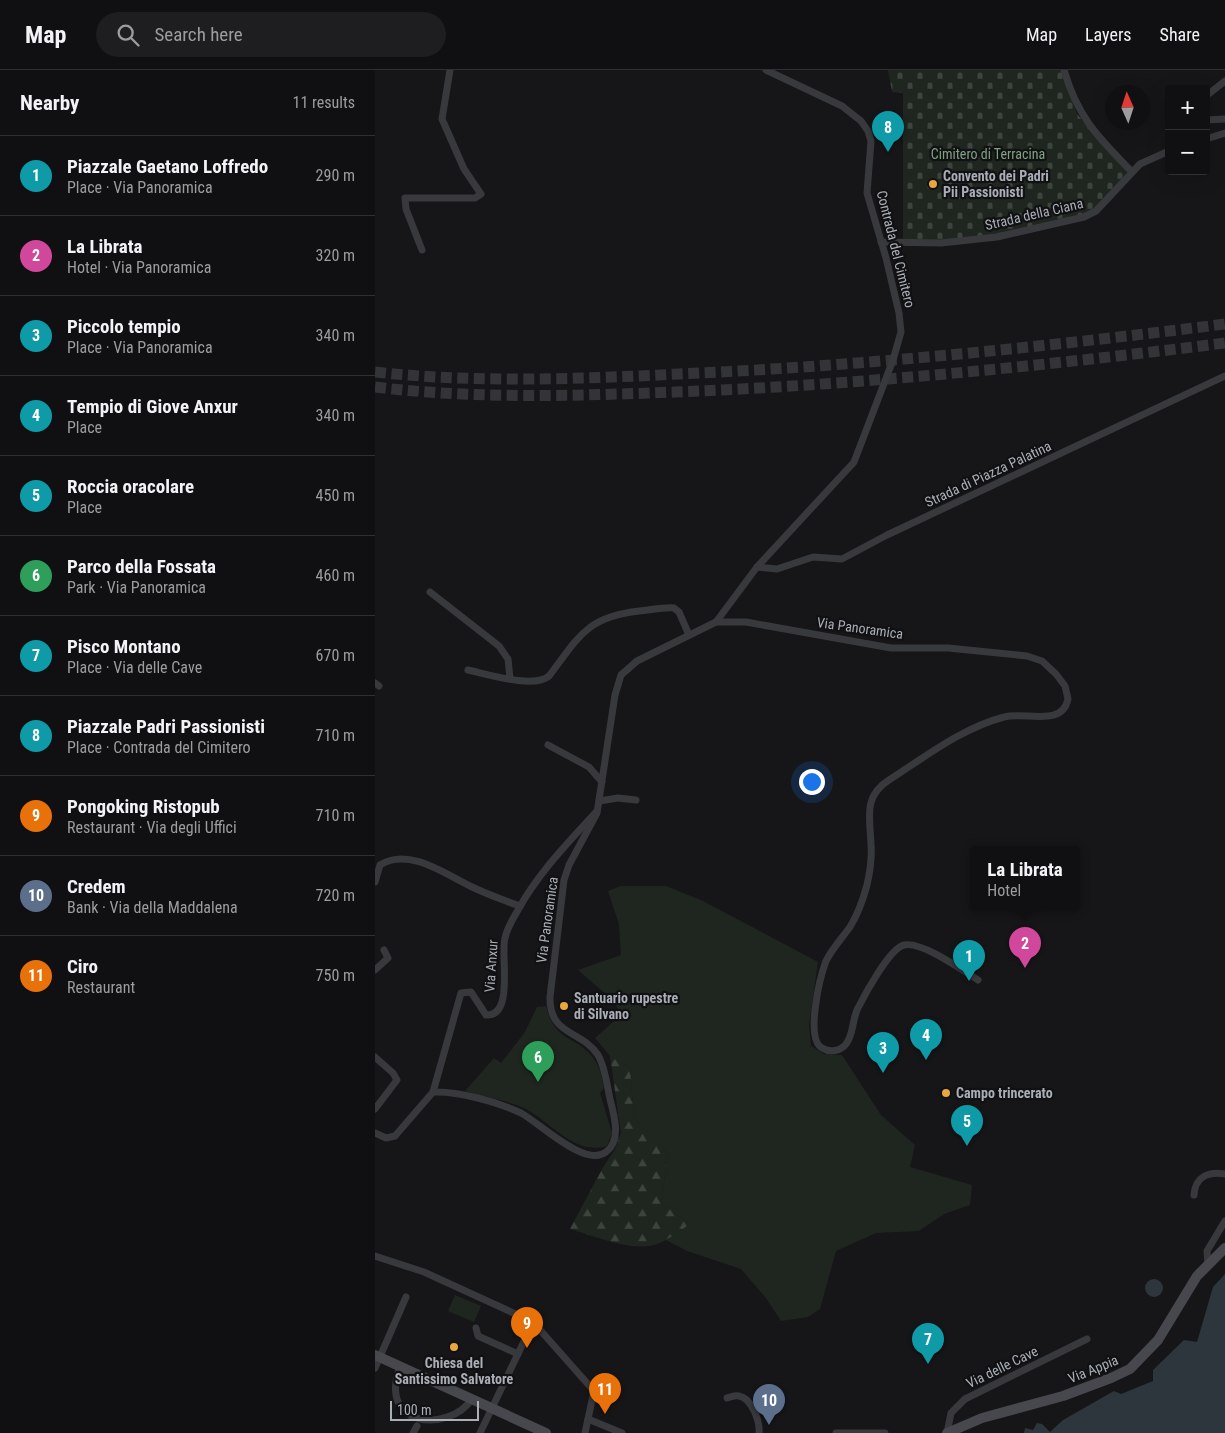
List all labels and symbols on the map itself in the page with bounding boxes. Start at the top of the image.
north arrow [1105,85,1150,130]
pin: 8 [872,111,904,152]
park label: Cimitero di Terracina [931,146,1045,162]
place label: Convento dei Padri Pii Passionisti [943,168,1049,200]
marker: Convento dei Padri Pii Passionisti [927,178,939,190]
street label: Contrada del Cimitero [874,189,918,309]
street label: Strada della Ciana [983,195,1085,233]
street label: Strada di Piazza Palatina [922,438,1054,510]
street label: Via Panoramica [816,614,904,642]
your location [799,769,825,795]
street label: Via Panoramica [533,876,561,964]
pin: 2 [1009,927,1041,968]
street label: Via Anxur [481,939,501,993]
pin: 1 [953,940,985,981]
place label: Santuario rupestre di Silvano [574,990,678,1022]
marker: Santuario rupestre di Silvano [558,1000,570,1012]
pin: 4 [910,1019,942,1060]
pin: 3 [867,1032,899,1073]
pin: 6 [522,1041,554,1082]
place label: Campo trincerato [956,1085,1053,1101]
marker: Campo trincerato [940,1087,952,1099]
pin: 5 [951,1105,983,1146]
pin: 9 [511,1307,543,1348]
pin: 7 [912,1323,944,1364]
marker: Chiesa del Santissimo Salvatore [448,1341,460,1353]
street label: Via delle Cave [964,1343,1041,1391]
street label: Via Appia [1066,1352,1120,1386]
place label: Chiesa del Santissimo Salvatore [395,1355,513,1387]
pin: 11 [589,1373,621,1414]
pin: 10 [753,1384,785,1425]
scale bar [390,1398,479,1421]

